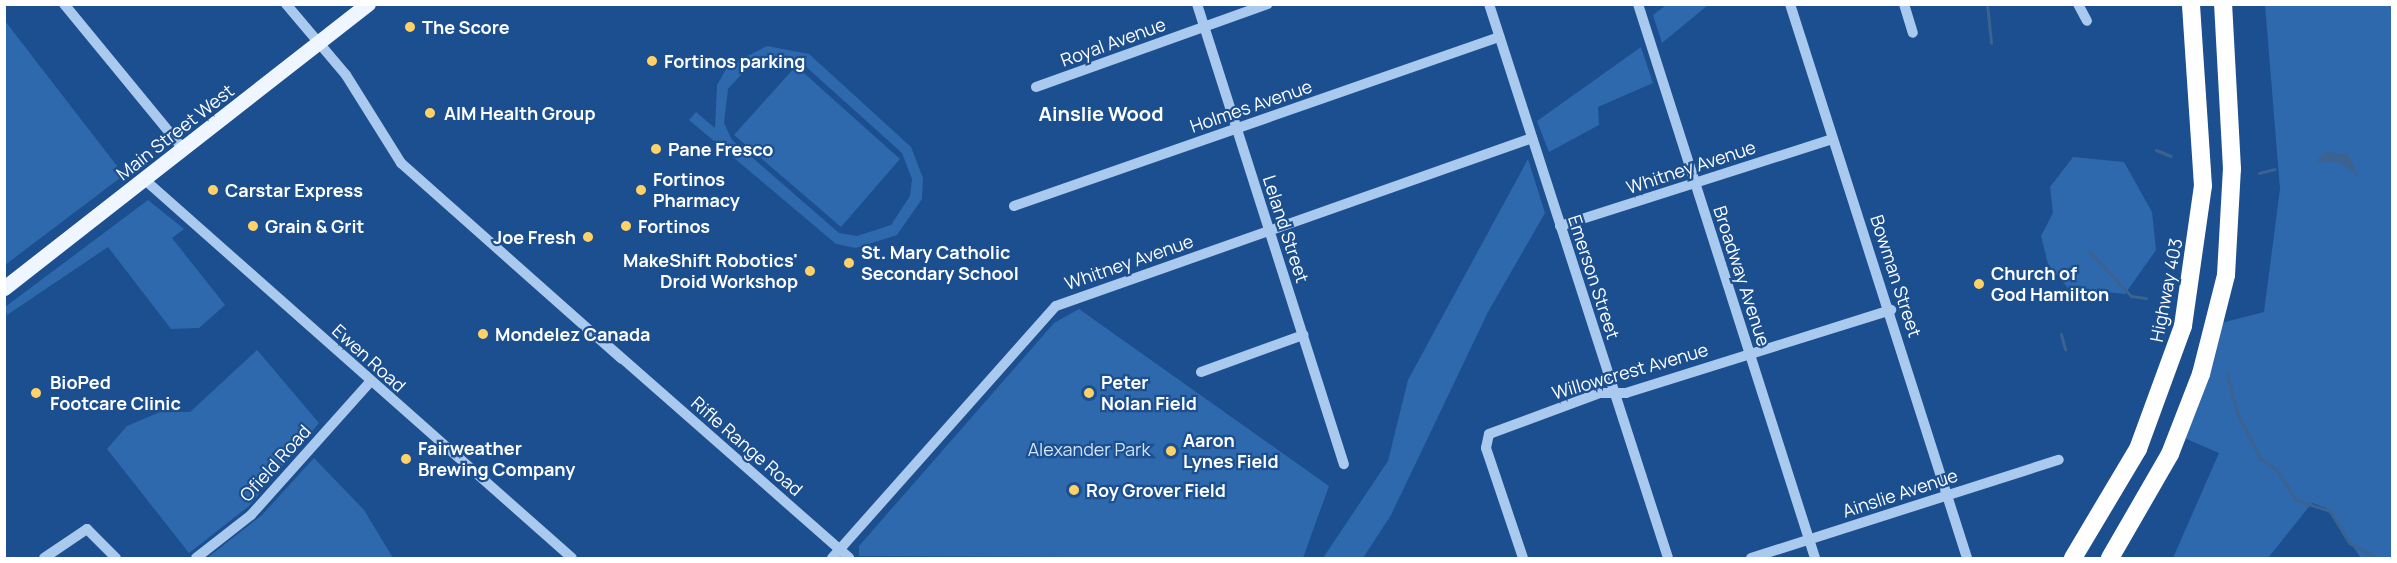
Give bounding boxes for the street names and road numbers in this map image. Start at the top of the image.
street label: Royal Avenue [1058,13,1168,71]
street label: Holmes Avenue [1187,75,1315,137]
street label: Main Street West [112,79,238,185]
street label: Whitney Avenue [1624,136,1758,198]
street label: Leland Street [1258,173,1314,285]
street label: Broadway Avenue [1709,203,1775,349]
street label: Emerson Street [1564,212,1624,342]
street label: Bowman Street [1866,212,1926,340]
street label: Whitney Avenue [1062,230,1196,294]
street label: Highway 403 [2145,236,2187,344]
street label: Ewen Road [328,320,410,396]
street label: Willowcrest Avenue [1549,338,1711,404]
street label: Rifle Range Road [687,392,807,500]
street label: Ofield Road [235,420,315,506]
street label: Ainslie Avenue [1840,464,1960,522]

